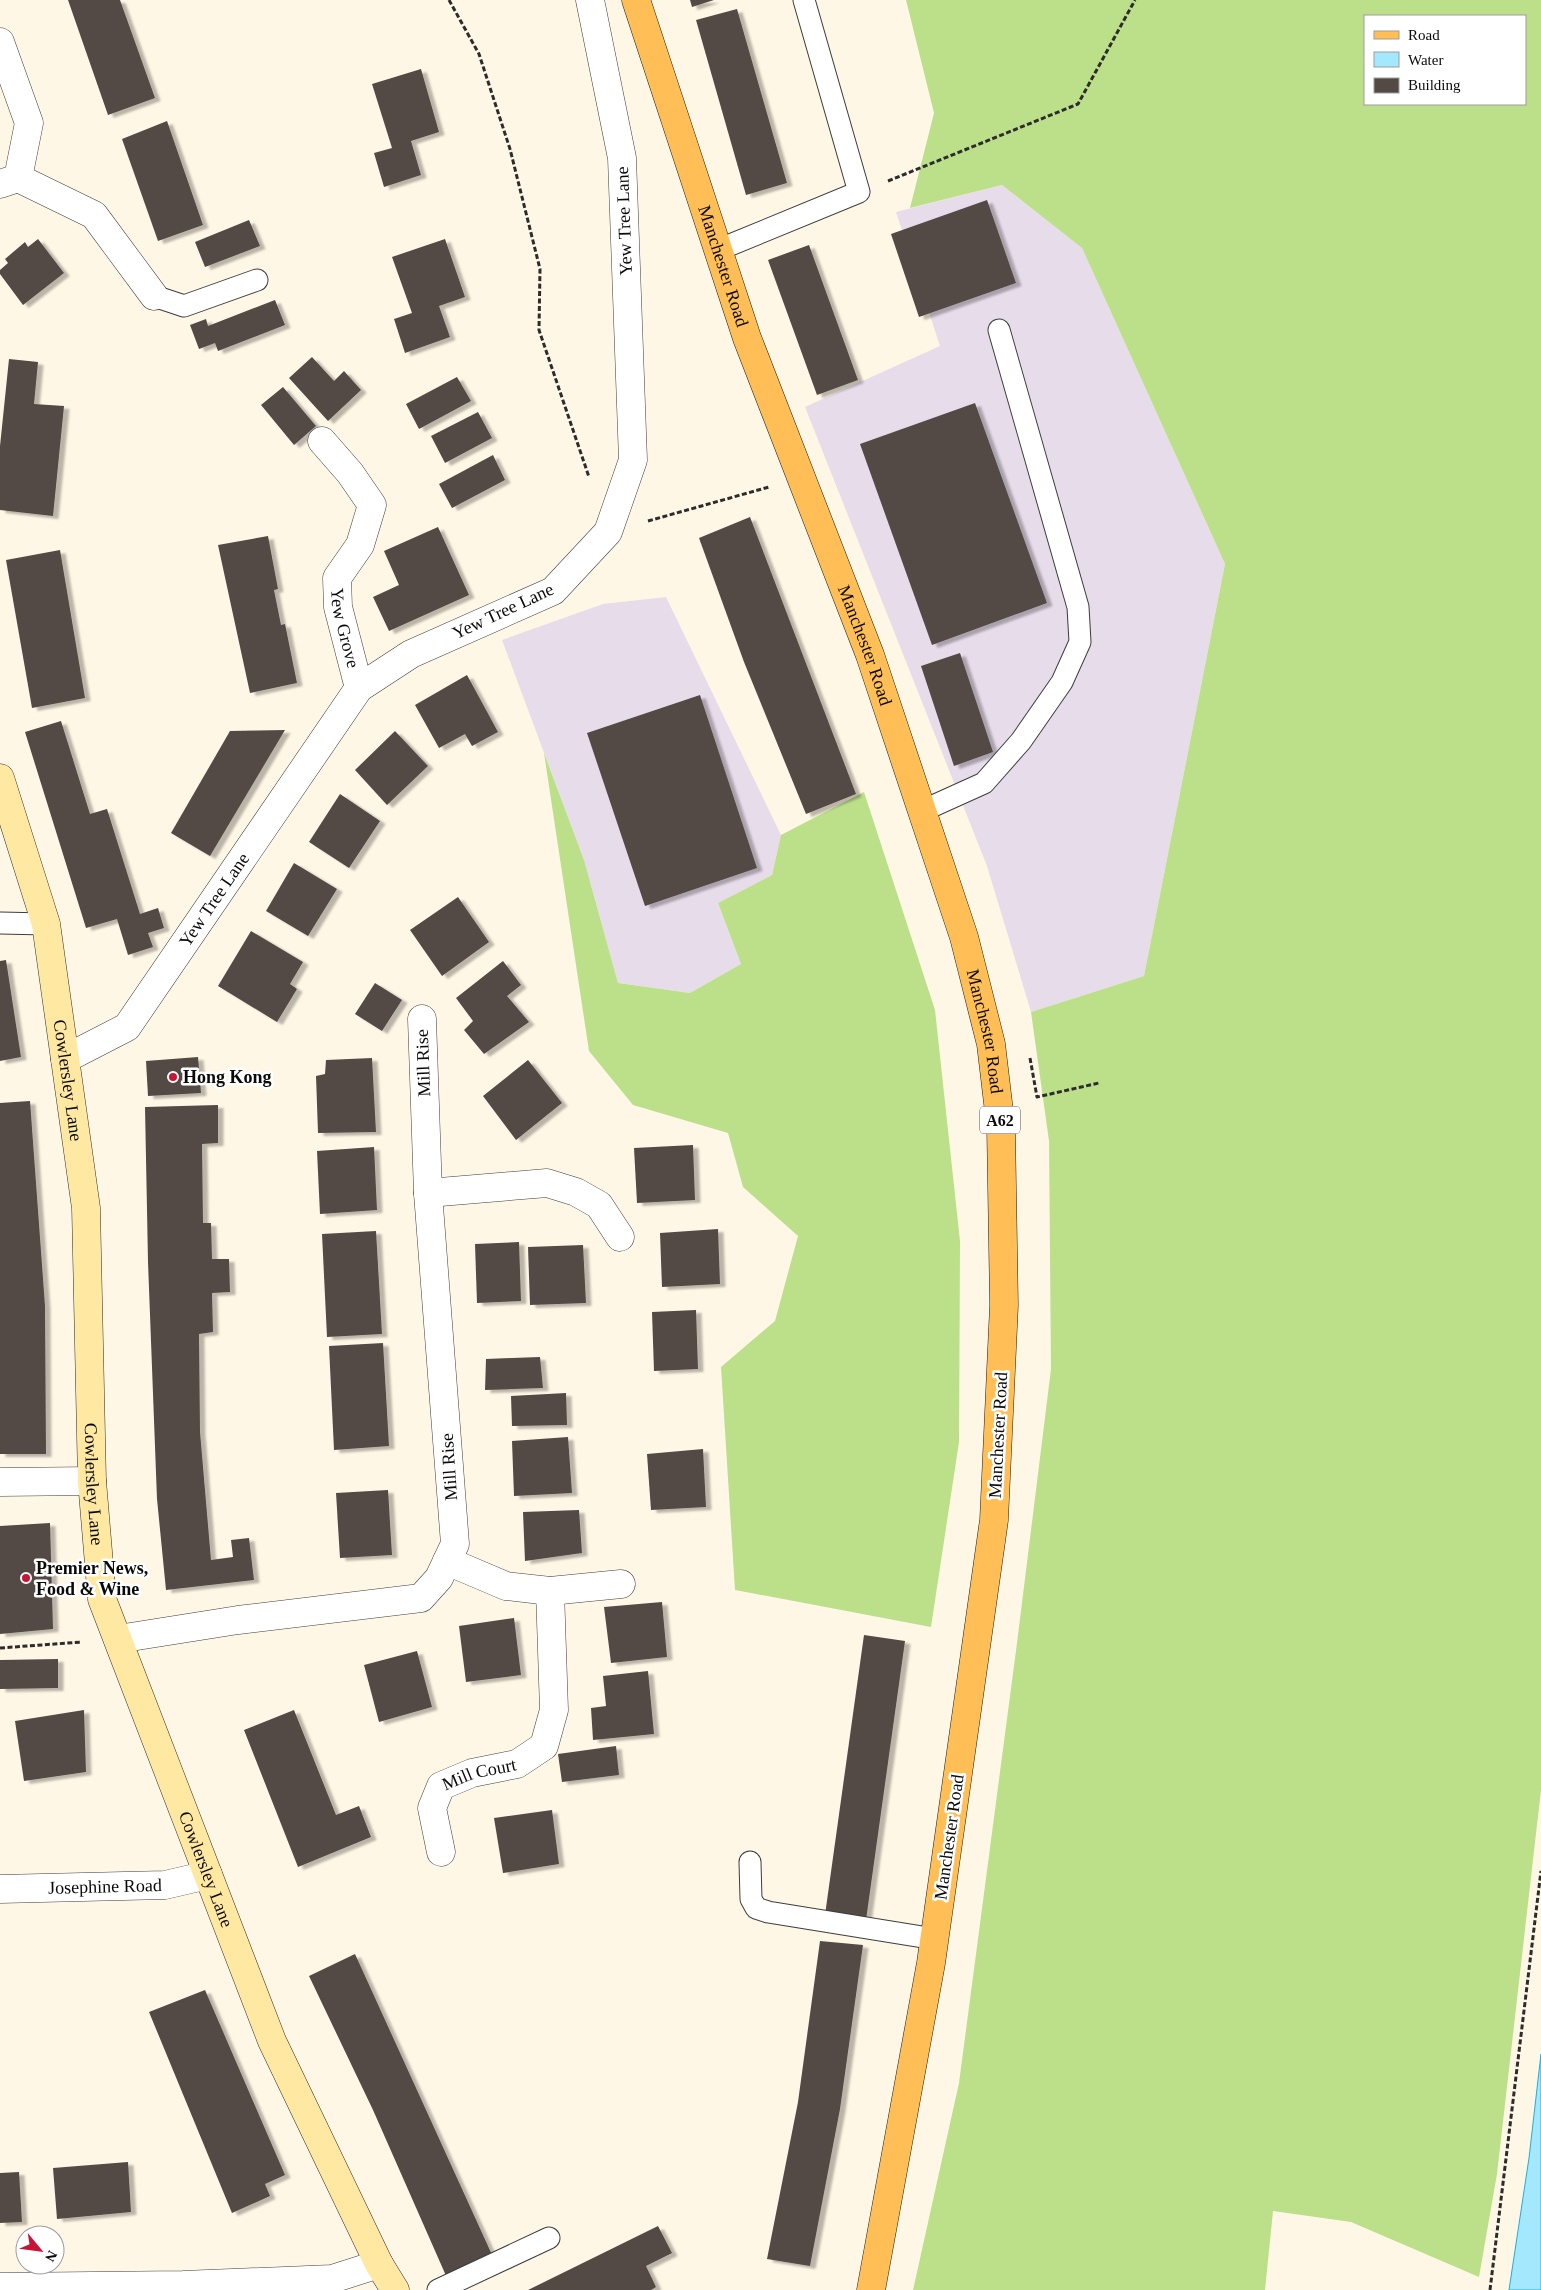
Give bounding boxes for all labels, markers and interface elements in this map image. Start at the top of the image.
legend [1364,15,1526,105]
text: Road [1408,27,1440,43]
text: Water [1408,52,1443,68]
text: Building [1408,77,1461,93]
street label: Yew Tree Lane [612,166,636,276]
street label: Manchester Road [694,203,753,329]
street label: Yew Tree Lane [449,579,557,643]
street label: Manchester Road [834,582,896,708]
street label: Yew Grove [327,587,363,670]
street label: Yew Tree Lane [175,849,253,950]
street label: Manchester Road [963,967,1007,1095]
street label: Cowlersley Lane [50,1018,86,1142]
street label: Mill Rise [412,1029,434,1097]
place label: Hong Kong [183,1067,272,1087]
marker: Hong Kong [167,1071,179,1083]
road number: A62 [980,1106,1020,1134]
street label: Manchester Road [985,1371,1011,1499]
street label: Cowlersley Lane [81,1423,107,1546]
street label: Mill Rise [437,1433,461,1501]
place label: Premier News, Food & Wine [36,1558,148,1599]
marker: Premier News, Food & Wine [20,1572,32,1584]
street label: Mill Court [439,1754,518,1794]
street label: Manchester Road [930,1773,968,1901]
street label: Cowlersley Lane [175,1809,237,1930]
street label: Josephine Road [48,1875,162,1898]
north arrow [15,2225,65,2275]
text: N [42,2248,60,2264]

